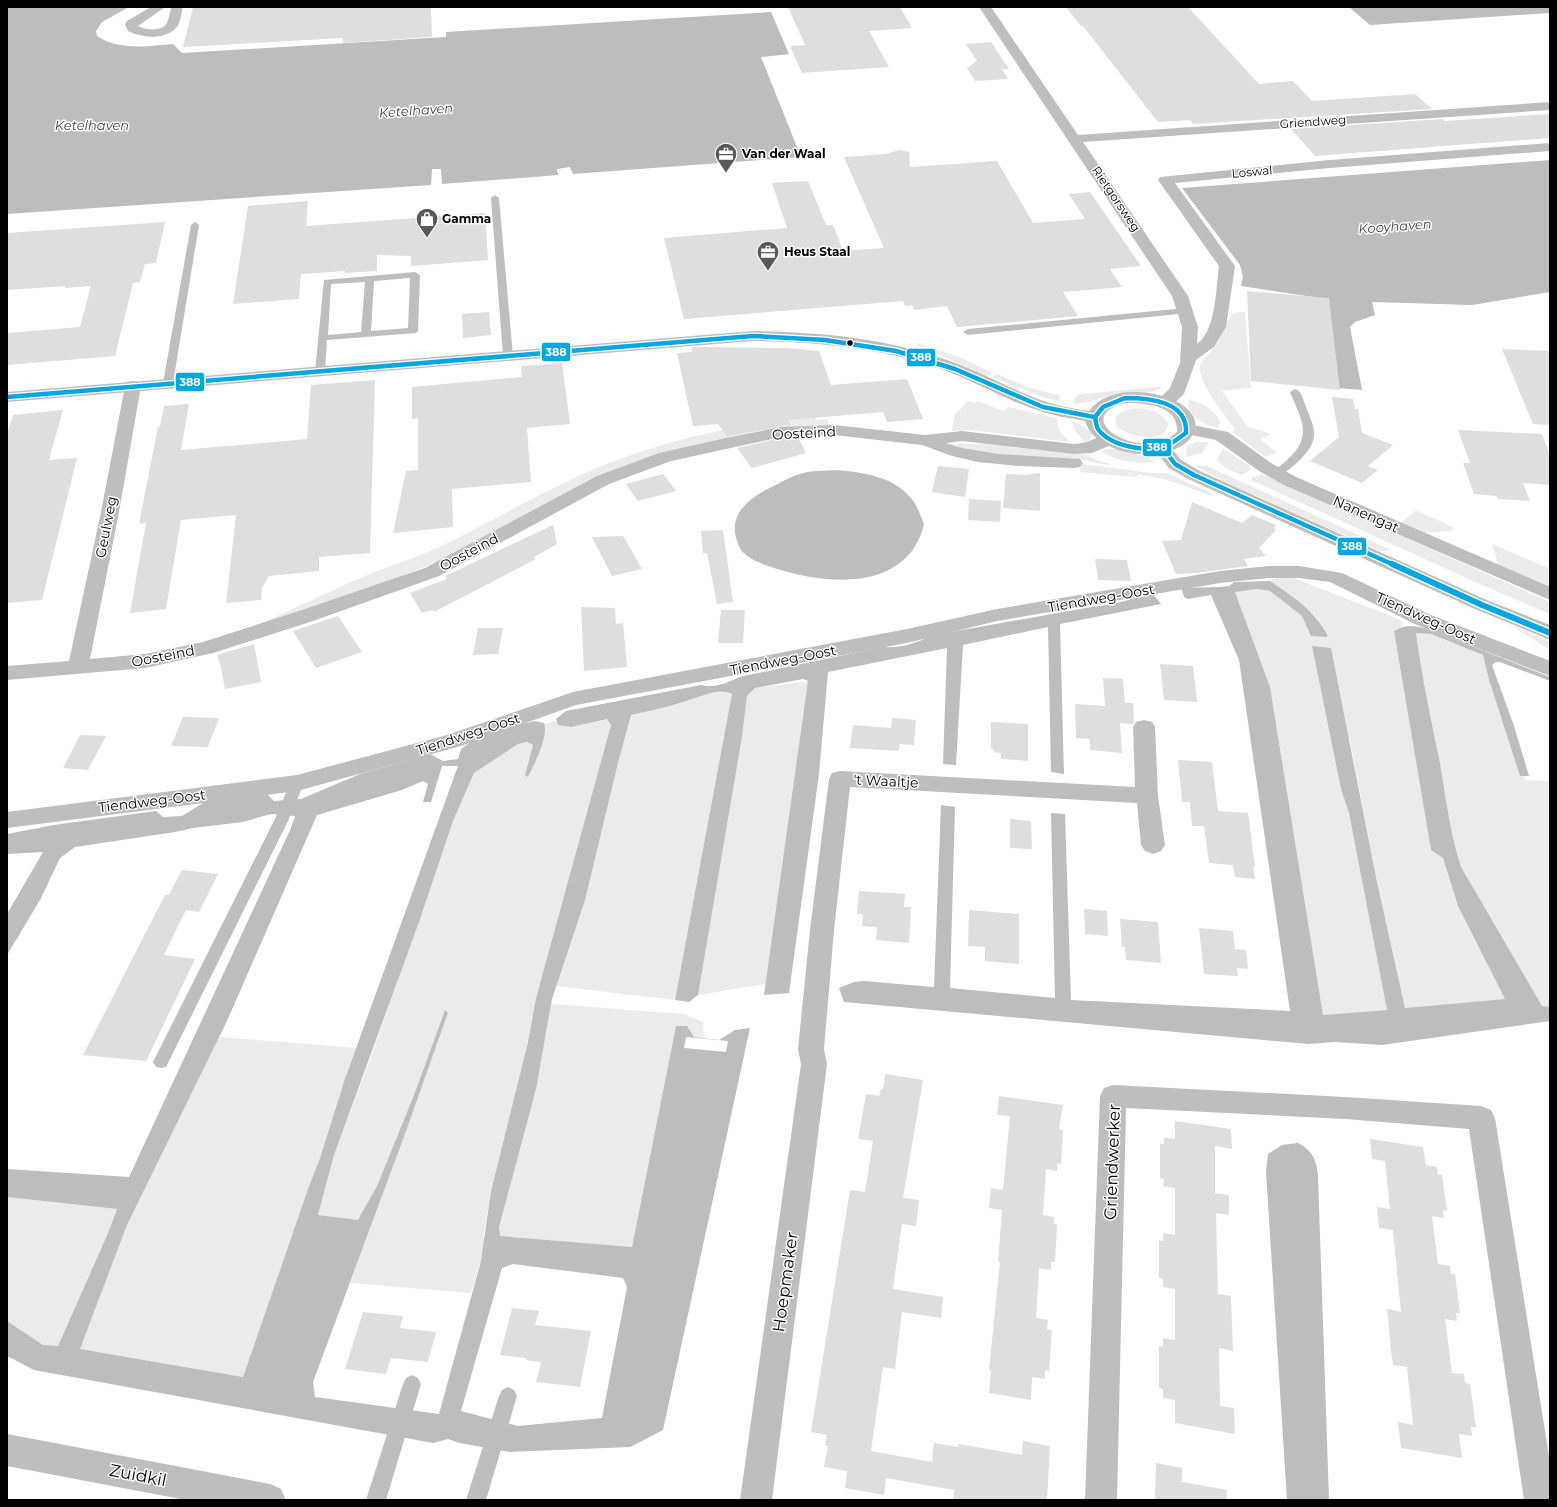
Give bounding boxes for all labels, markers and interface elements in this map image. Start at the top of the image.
water label: Ketelhaven [378,99,454,121]
street label: Griendweg [1279,112,1347,131]
water label: Ketelhaven [55,117,129,133]
office icon: Van der Waal [713,141,739,174]
place label: Van der Waal [741,146,826,161]
street label: Loswal [1231,162,1273,181]
street label: Rietgorsweg [1089,163,1144,234]
shop icon: Gamma [414,206,440,239]
place label: Gamma [442,211,491,226]
water label: Kooyhaven [1358,215,1432,237]
office icon: Heus Staal [755,239,781,272]
place label: Heus Staal [784,244,850,259]
unlabelled marker [845,338,855,348]
line badge: 388 [541,342,571,362]
text: 388 [544,345,567,359]
line badge: 388 [906,348,936,367]
text: 388 [909,350,932,364]
line badge: 388 [175,372,205,392]
text: 388 [178,375,201,389]
street label: Oosteind [772,422,836,444]
line badge: 388 [1142,438,1172,457]
text: 388 [1145,440,1168,454]
street label: Nanengat [1330,491,1402,537]
street label: Geulweg [91,495,121,559]
street label: Oosteind [437,529,501,575]
line badge: 388 [1337,537,1367,556]
text: 388 [1340,539,1363,553]
street label: Tiendweg-Oost [1046,580,1156,616]
street label: Tiendweg-Oost [1373,588,1479,648]
street label: Oosteind [130,641,196,671]
street label: Tiendweg-Oost [728,641,838,679]
street label: Tiendweg-Oost [414,709,522,759]
street label: 't Waaltje [853,770,919,792]
street label: Tiendweg-Oost [97,785,207,817]
street label: Griendwerker [1100,1103,1124,1220]
street label: Hoepmaker [768,1230,802,1334]
street label: Zuidkil [108,1460,168,1490]

